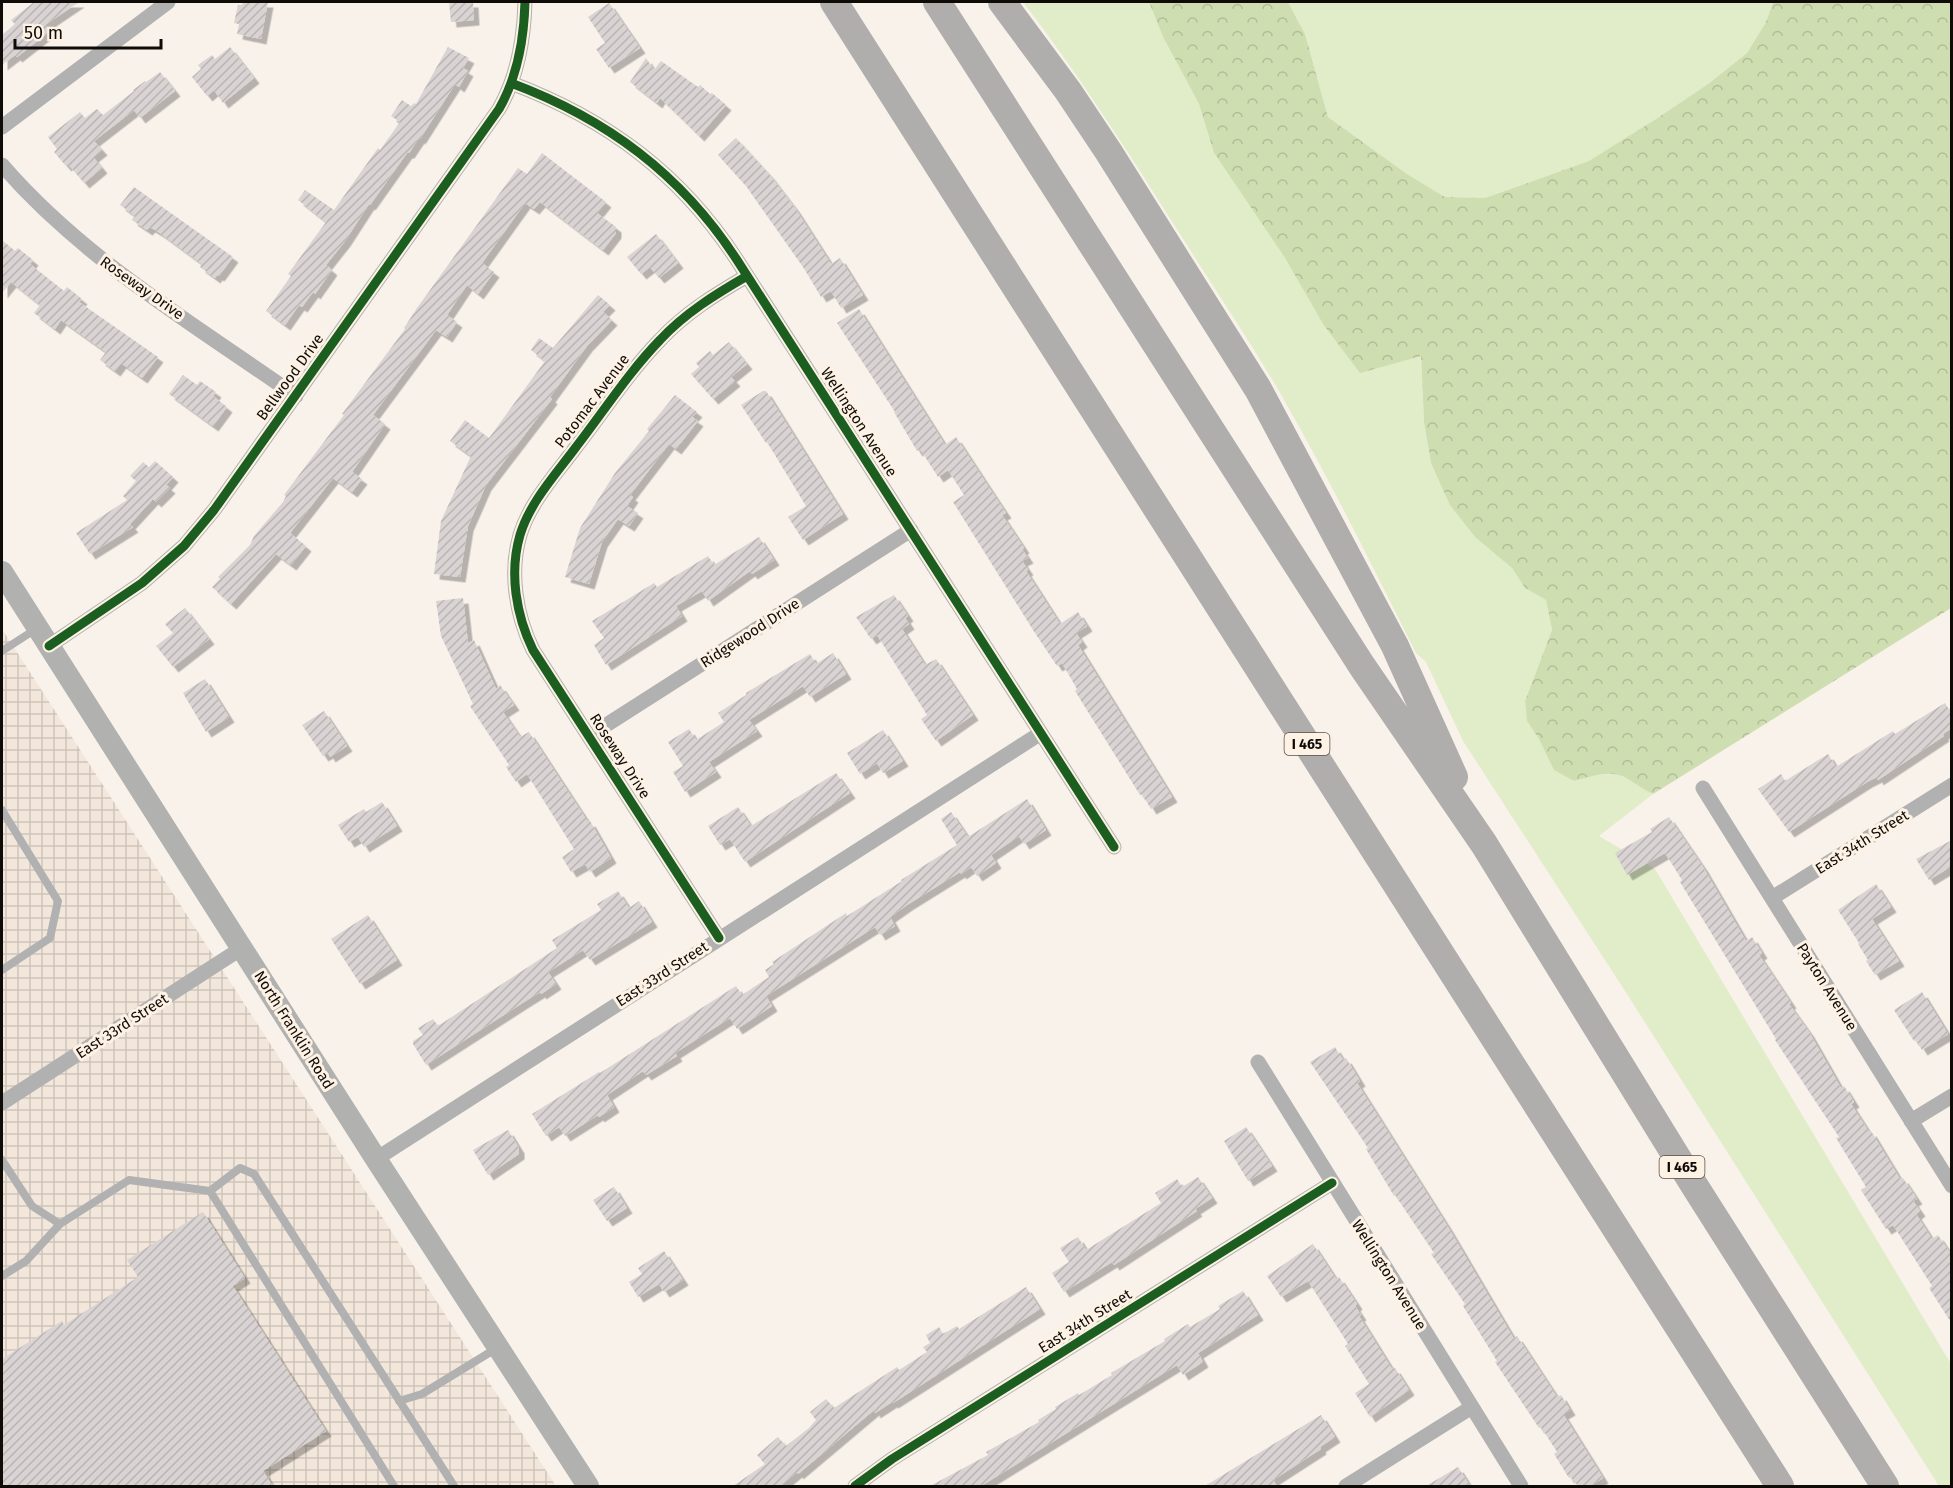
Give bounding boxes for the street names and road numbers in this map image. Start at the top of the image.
street label: Roseway Drive [97,253,187,323]
street label: Bellwood Drive [253,330,327,424]
street label: Potomac Avenue [551,350,633,452]
street label: Wellington Avenue [817,364,901,480]
street label: Ridgewood Drive [697,594,803,672]
street label: Roseway Drive [586,710,654,802]
road number: I 465 [1284,733,1330,755]
street label: East 34th Street [1812,806,1912,878]
street label: East 33rd Street [613,937,712,1010]
street label: Payton Avenue [1793,940,1861,1034]
street label: North Franklin Road [250,968,338,1092]
street label: East 33rd Street [73,989,172,1062]
road number: I 465 [1660,1156,1704,1178]
street label: Wellington Avenue [1348,1217,1430,1333]
street label: East 34th Street [1035,1285,1135,1357]

